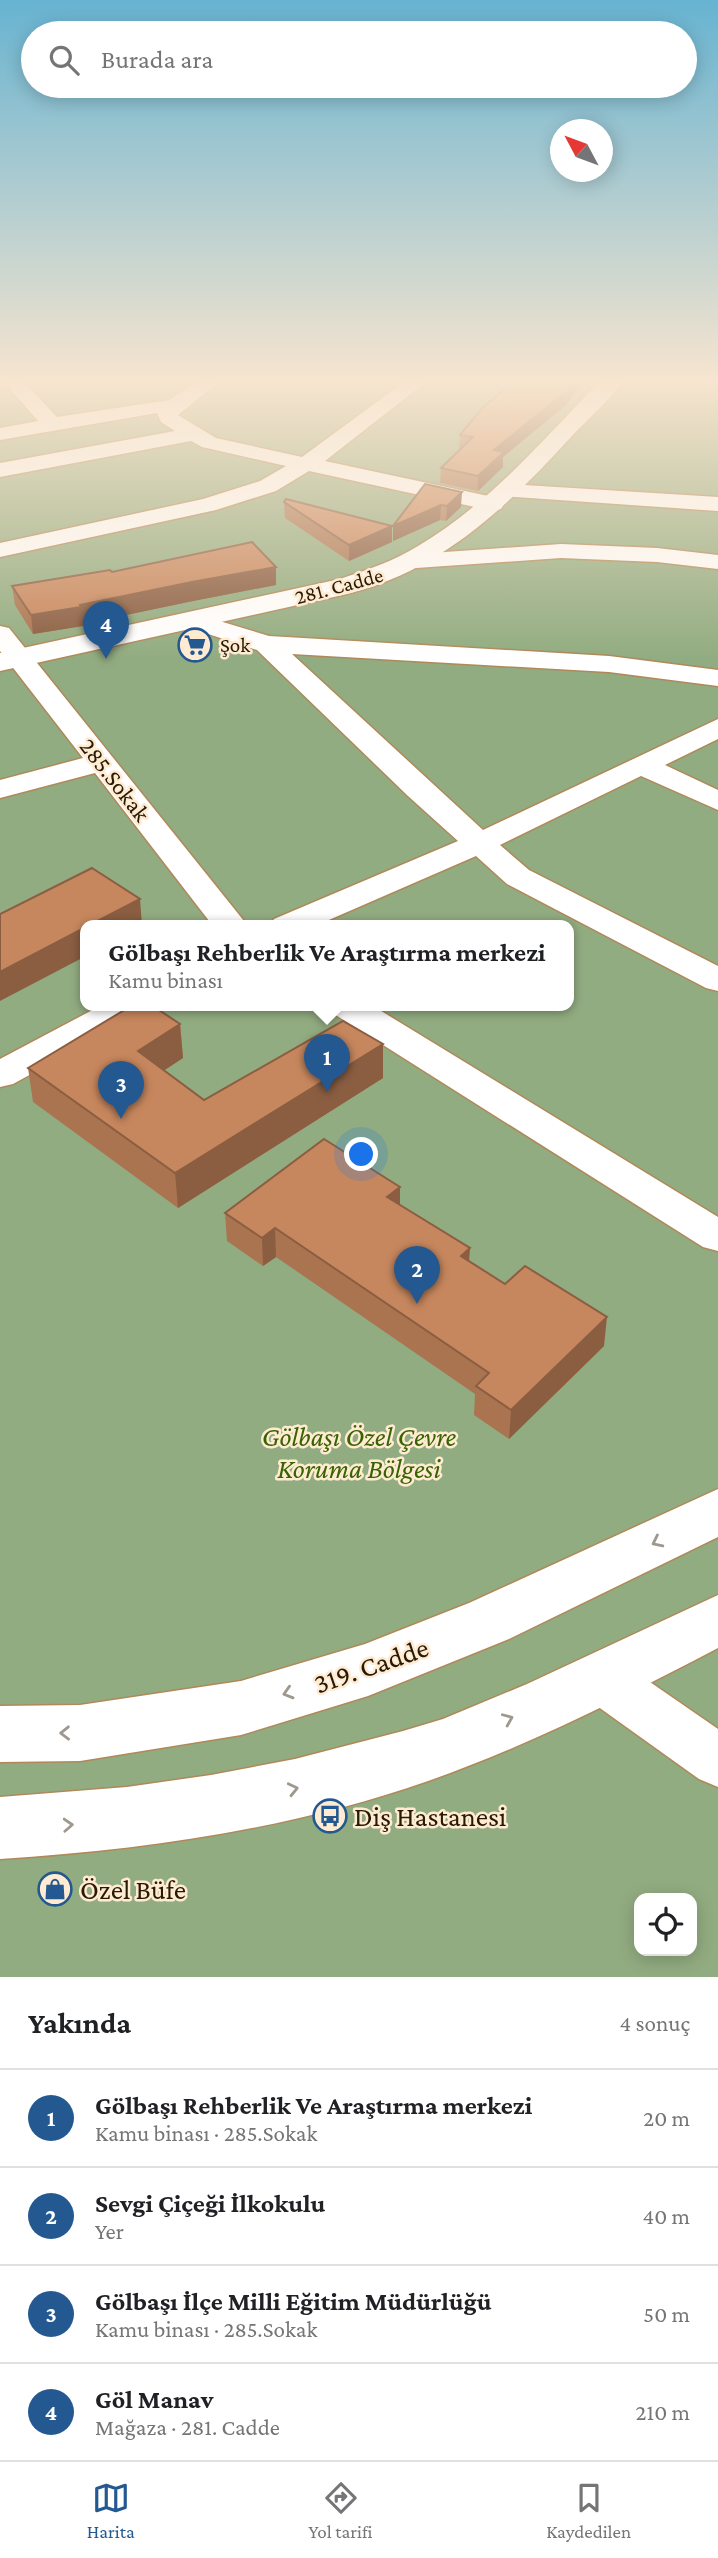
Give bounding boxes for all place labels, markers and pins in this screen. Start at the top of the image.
pin: 4 [83,601,129,659]
supermarket icon: Şok [176,626,214,664]
place label: Şok [220,633,250,657]
pin: 1 [304,1034,350,1092]
pin: 3 [98,1061,144,1119]
pin: 2 [394,1246,440,1304]
bus stop icon: Diş Hastanesi [311,1797,349,1835]
place label: Diş Hastanesi [354,1801,506,1832]
shop icon: Özel Büfe [36,1870,74,1908]
place label: Özel Büfe [80,1874,186,1905]

